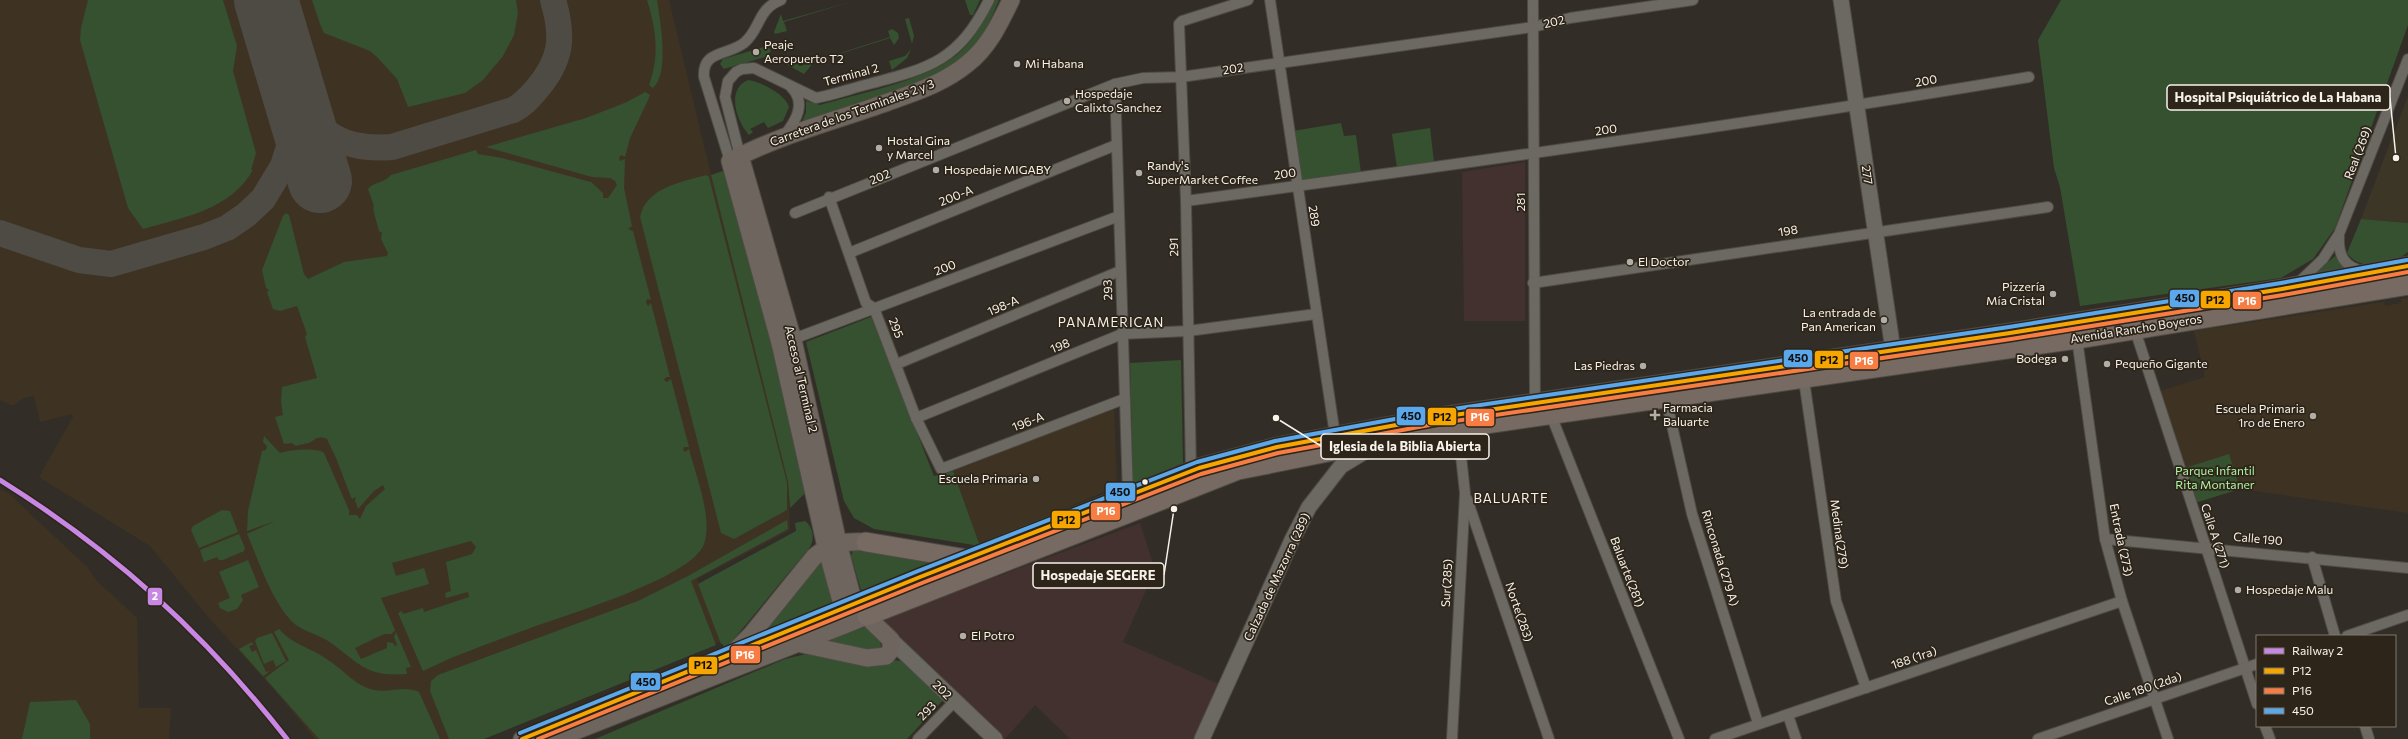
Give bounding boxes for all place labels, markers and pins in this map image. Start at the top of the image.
place label: Peaje Aeropuerto T2 [764,37,844,65]
marker: Peaje Aeropuerto T2 [751,47,761,57]
place label: Mi Habana [1025,56,1084,70]
marker: Mi Habana [1012,59,1022,69]
callout: Hospital Psiquiátrico de La Habana [2167,85,2390,110]
place label: Hospedaje Calixto Sanchez [1075,86,1162,114]
marker: Hospedaje Calixto Sanchez [1062,96,1072,106]
place label: Hostal Gina y Marcel [887,133,950,161]
marker: Hostal Gina y Marcel [874,143,884,153]
place label: Randy's SuperMarket Coffee [1147,158,1258,186]
place label: Hospedaje MIGABY [944,162,1051,176]
marker: Hospedaje MIGABY [931,165,941,175]
marker: Randy's SuperMarket Coffee [1134,168,1144,178]
place label: El Doctor [1638,254,1689,268]
marker: El Doctor [1625,257,1635,267]
place label: Pizzería Mía Cristal [1986,279,2045,307]
marker: Pizzería Mía Cristal [2048,289,2058,299]
place label: La entrada de Pan American [1801,305,1876,333]
marker: La entrada de Pan American [1879,315,1889,325]
place label: Bodega [2016,351,2057,365]
marker: Bodega [2060,354,2070,364]
place label: Pequeño Gigante [2115,356,2208,370]
place label: Las Piedras [1574,358,1635,372]
marker: Pequeño Gigante [2102,359,2112,369]
marker: Las Piedras [1638,361,1648,371]
place label: Farmacia Baluarte [1663,400,1713,428]
place label: Escuela Primaria 1ro de Enero [2216,401,2305,429]
marker: Farmacia Baluarte [1650,410,1660,420]
marker: Escuela Primaria 1ro de Enero [2308,411,2318,421]
callout: Iglesia de la Biblia Abierta [1321,434,1489,459]
place label: Escuela Primaria [939,471,1028,485]
marker: Escuela Primaria [1031,474,1041,484]
unlabelled marker [1140,477,1150,487]
callout: Hospedaje SEGERE [1033,563,1164,588]
place label: Hospedaje Malu [2246,582,2333,596]
marker: Hospedaje Malu [2233,585,2243,595]
place label: El Potro [971,628,1015,642]
marker: El Potro [958,631,968,641]

